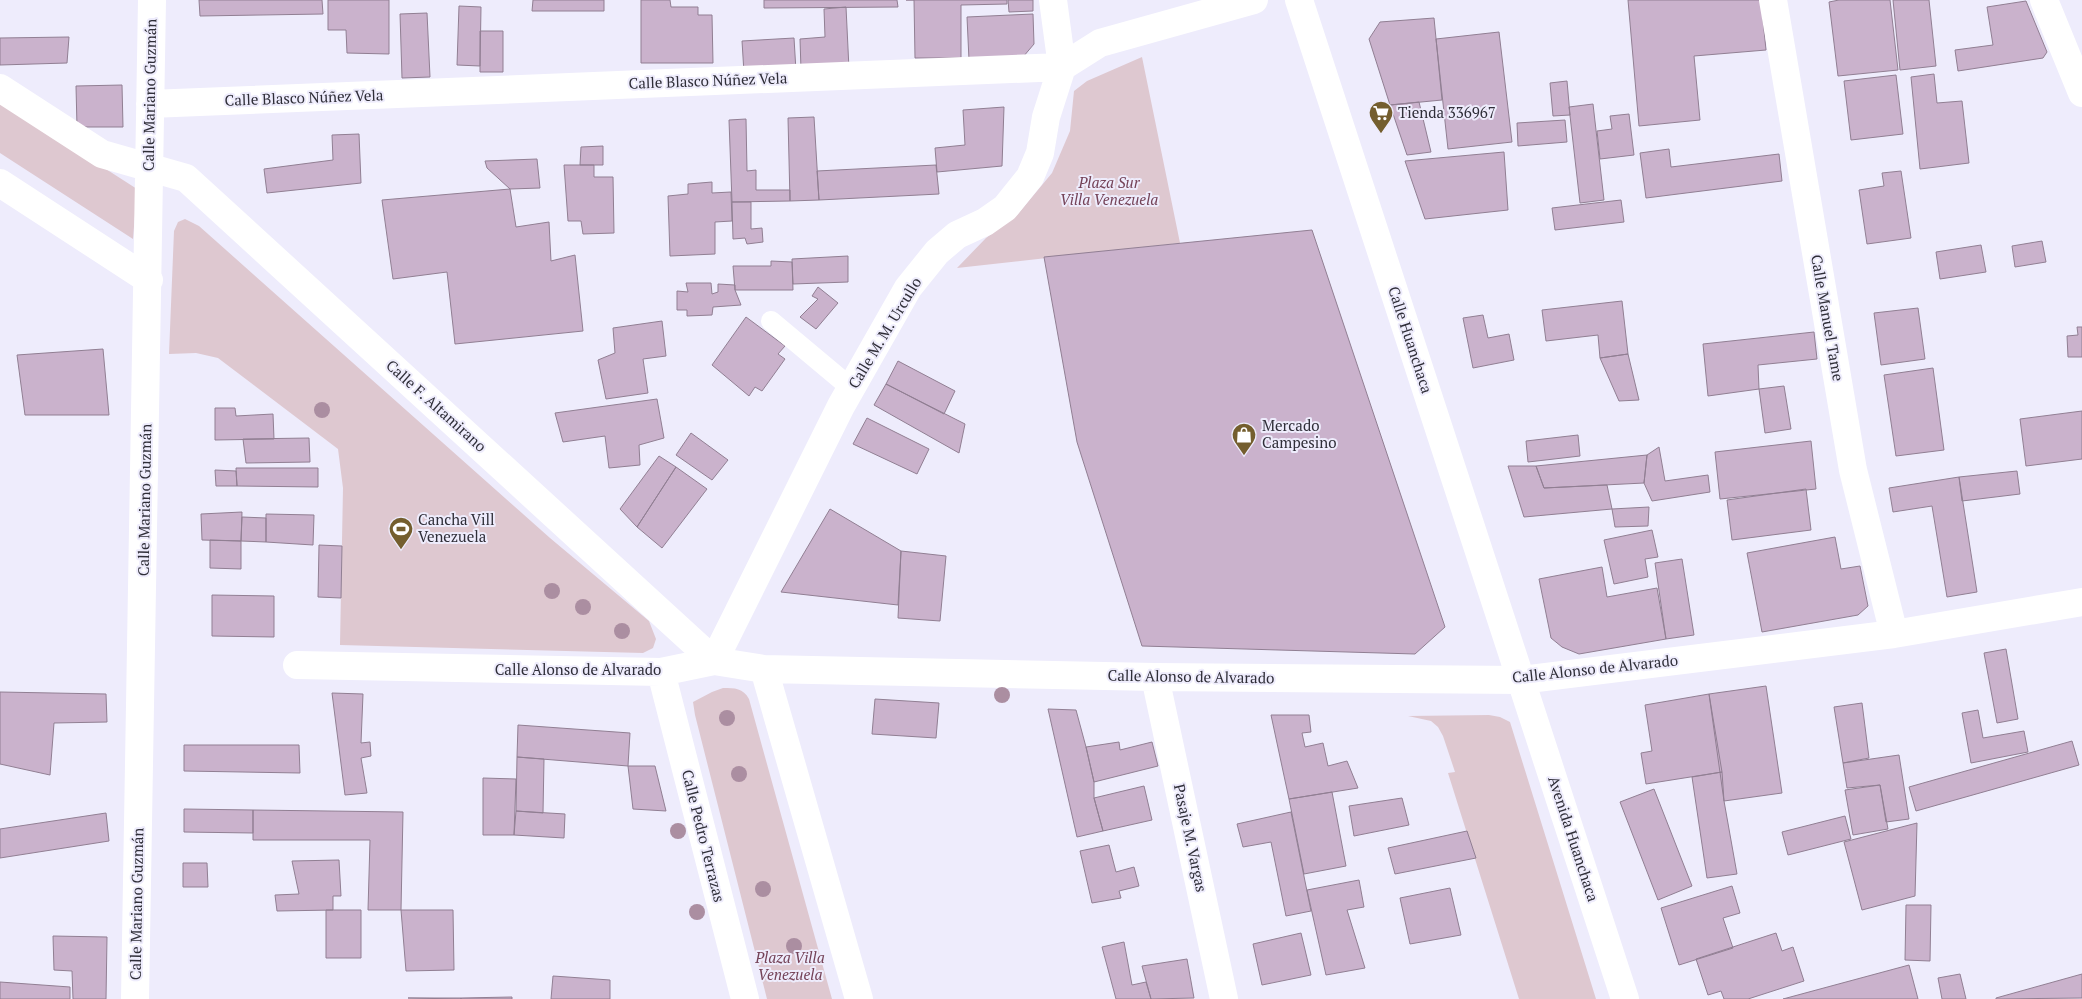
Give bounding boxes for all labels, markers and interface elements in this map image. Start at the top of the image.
street label: Calle Mariano Guzmán [138,19,160,171]
street label: Calle Blasco Núñez Vela [628,67,788,93]
street label: Calle Blasco Núñez Vela [224,84,384,110]
supermarket icon: Tienda 336967 [1368,100,1394,134]
place label: Tienda 336967 [1398,102,1496,122]
park label: Plaza Sur Villa Venezuela [1060,172,1158,209]
street label: Calle Manuel Tame [1807,253,1849,383]
street label: Calle M. M. Urcullo [843,273,925,392]
street label: Calle Huanchaca [1384,284,1438,396]
street label: Calle F. Altamirano [382,355,491,456]
place label: Mercado Campesino [1262,415,1336,452]
shop icon: Mercado Campesino [1231,422,1257,456]
street label: Calle Mariano Guzmán [133,424,155,576]
place label: Cancha Vill Venezuela [418,509,495,546]
sports icon: Cancha Vill Venezuela [388,516,414,550]
street label: Calle Alonso de Alvarado [1511,649,1679,687]
street label: Calle Alonso de Alvarado [495,659,661,679]
street label: Calle Alonso de Alvarado [1108,665,1275,687]
street label: Calle Pedro Terrazas [678,767,730,904]
street label: Avenida Huanchaca [1544,773,1604,904]
street label: Pasaje M. Vargas [1170,782,1212,894]
street label: Calle Mariano Guzmán [125,828,147,980]
park label: Plaza Villa Venezuela [754,947,825,984]

